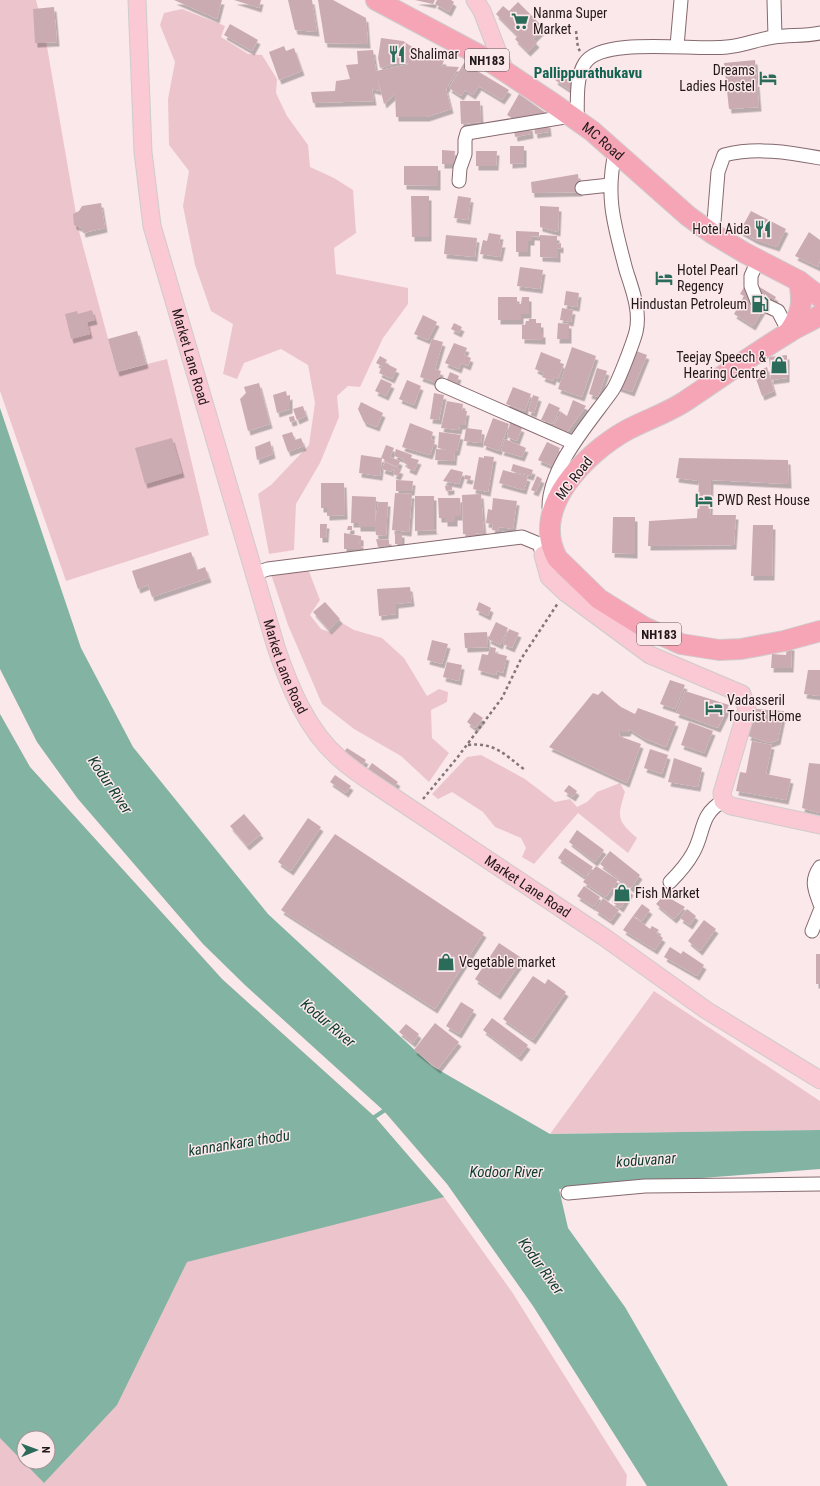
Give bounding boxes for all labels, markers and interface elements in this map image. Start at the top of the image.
place label: Nanma Super Market [533,5,607,37]
supermarket icon: Nanma Super Market [510,11,530,31]
restaurant icon: Shalimar [387,44,407,64]
place label: Shalimar [410,46,459,62]
road number: NH183 [465,49,509,71]
place label: Dreams Ladies Hostel [679,62,755,94]
district label: Pallippurathukavu [534,64,642,82]
hotel icon: Dreams Ladies Hostel [758,68,778,88]
street label: MC Road [579,119,627,163]
restaurant icon: Hotel Aida [753,219,773,239]
place label: Hotel Aida [692,221,750,237]
place label: Hotel Pearl Regency [677,262,738,294]
hotel icon: Hotel Pearl Regency [654,268,674,288]
fuel station icon: Hindustan Petroleum [750,294,770,314]
place label: Hindustan Petroleum [631,296,747,312]
street label: Market Lane Road [169,307,212,407]
place label: Teejay Speech & Hearing Centre [676,349,766,381]
shop icon: Teejay Speech & Hearing Centre [769,355,789,375]
street label: MC Road [552,453,596,503]
hotel icon: PWD Rest House [694,490,714,510]
place label: PWD Rest House [717,492,810,508]
street label: Market Lane Road [260,617,311,716]
road number: NH183 [637,623,681,645]
place label: Vadasseril Tourist Home [727,692,802,724]
hotel icon: Vadasseril Tourist Home [704,698,724,718]
water label: Kodur River [84,753,136,818]
street label: Market Lane Road [482,852,574,921]
shop icon: Fish Market [612,883,632,903]
place label: Fish Market [635,885,700,901]
shop icon: Vegetable market [436,952,456,972]
place label: Vegetable market [459,954,556,970]
water label: Kodur River [297,995,359,1051]
water label: kannankara thodu [187,1126,291,1160]
water label: koduvanar [616,1149,677,1171]
water label: Kodoor River [469,1163,543,1181]
water label: Kodur River [514,1234,568,1298]
north arrow [16,1430,56,1470]
text: N [39,1446,52,1454]

